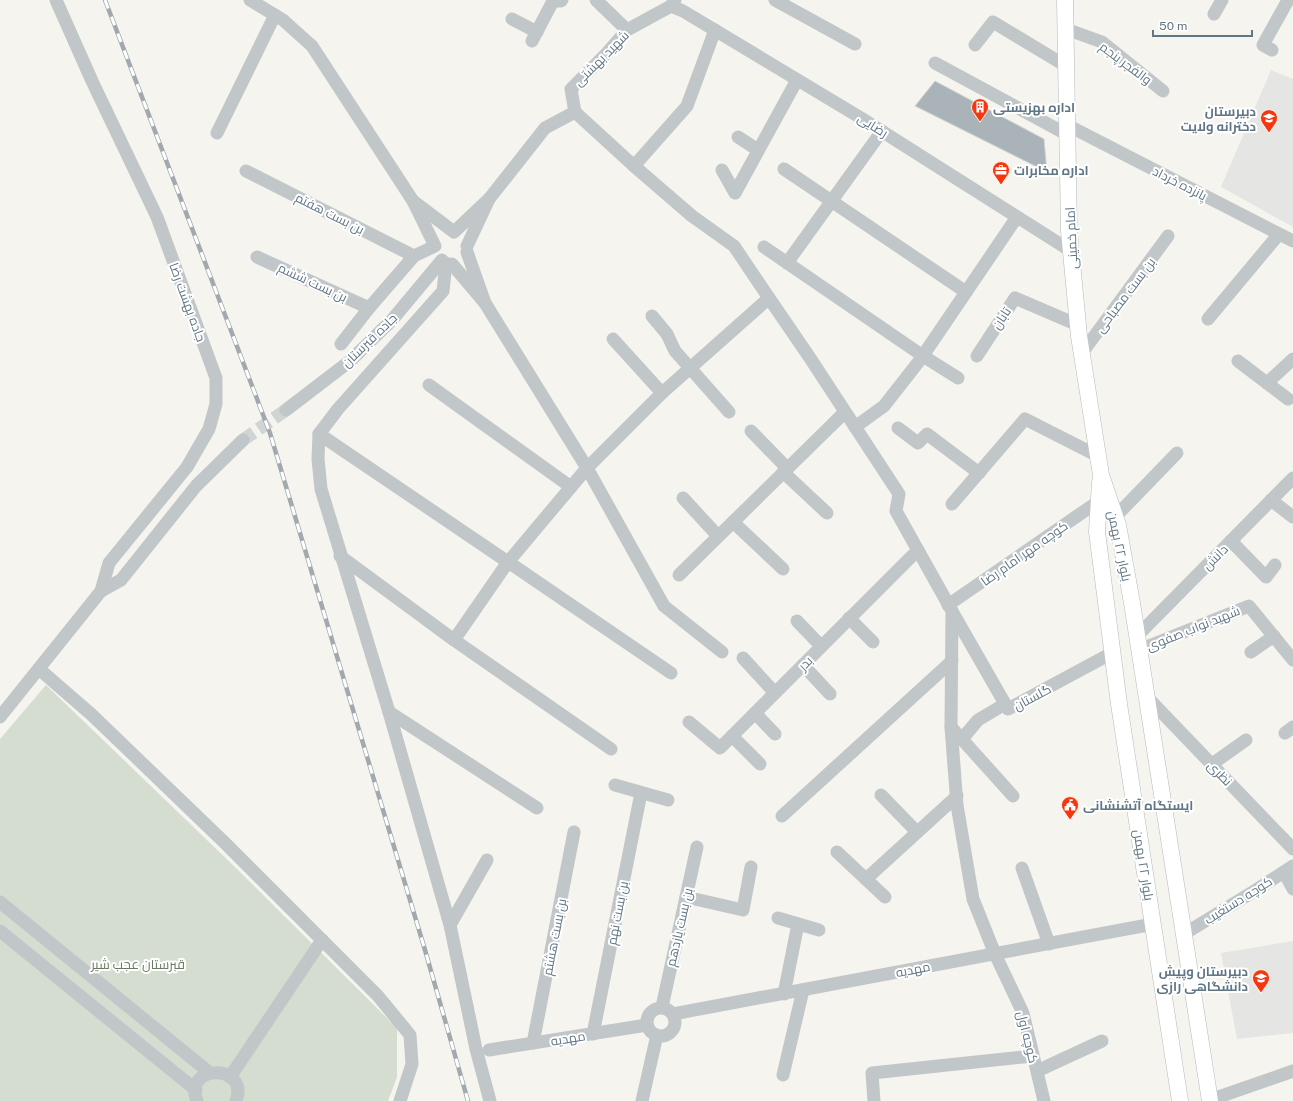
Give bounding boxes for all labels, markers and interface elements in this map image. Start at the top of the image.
scale bar [1153,12,1252,38]
text: 50 m [1159,19,1187,33]
street label: شهید بهشتی [571,28,632,89]
street label: والفجر پنجم [1096,39,1155,89]
building icon: اداره بهزیستی [970,97,990,122]
place label: اداره بهزیستی [993,100,1075,116]
place label: دبیرستان دخترانه ولایت [1181,104,1256,135]
school or university icon: دبیرستان دخترانه ولایت [1259,108,1279,133]
street label: رضایی [855,110,891,140]
office icon: اداره مخابرات [991,160,1011,185]
place label: اداره مخابرات [1014,163,1089,178]
street label: پانزده خرداد [1149,163,1210,206]
street label: بن بست هفتم [292,190,367,239]
street label: امام خمینی [1062,206,1083,269]
street label: بن بست مصباحی [1092,255,1158,336]
street label: بن بست ششم [275,260,350,307]
street label: جاده بهشت رضا [166,261,209,344]
street label: تابان [989,304,1014,332]
street label: جاده قبرستان [339,310,400,370]
street label: بلوار ۲۲ بهمن [1105,509,1134,583]
street label: کوچه مهر امام رضا [978,518,1072,591]
street label: دانش [1200,542,1231,573]
street label: شهید نواب صفوی [1144,603,1242,654]
street label: بدر [794,653,816,674]
street label: گلستان [1011,681,1054,714]
street label: نظری [1204,758,1235,789]
public building icon: ایستگاه آتشنشانی [1060,795,1080,820]
place label: ایستگاه آتشنشانی [1083,798,1193,813]
street label: بلوار ۲۲ بهمن [1130,828,1157,902]
street label: کوچه دستغیب [1202,874,1276,929]
street label: بن بست نهم [604,880,633,947]
street label: بن بست یازدهم [663,886,698,968]
street label: بن بست هشتم [540,897,571,977]
park label: قبرستان عجب شیر [90,957,185,972]
street label: مهدیه [895,959,932,980]
place label: دبیرستان وپیش دانشگاهی رازی [1157,964,1248,995]
school or university icon: دبیرستان وپیش دانشگاهی رازی [1251,968,1271,993]
street label: کوچه اول [1012,1010,1041,1065]
street label: مهدیه [550,1028,586,1049]

